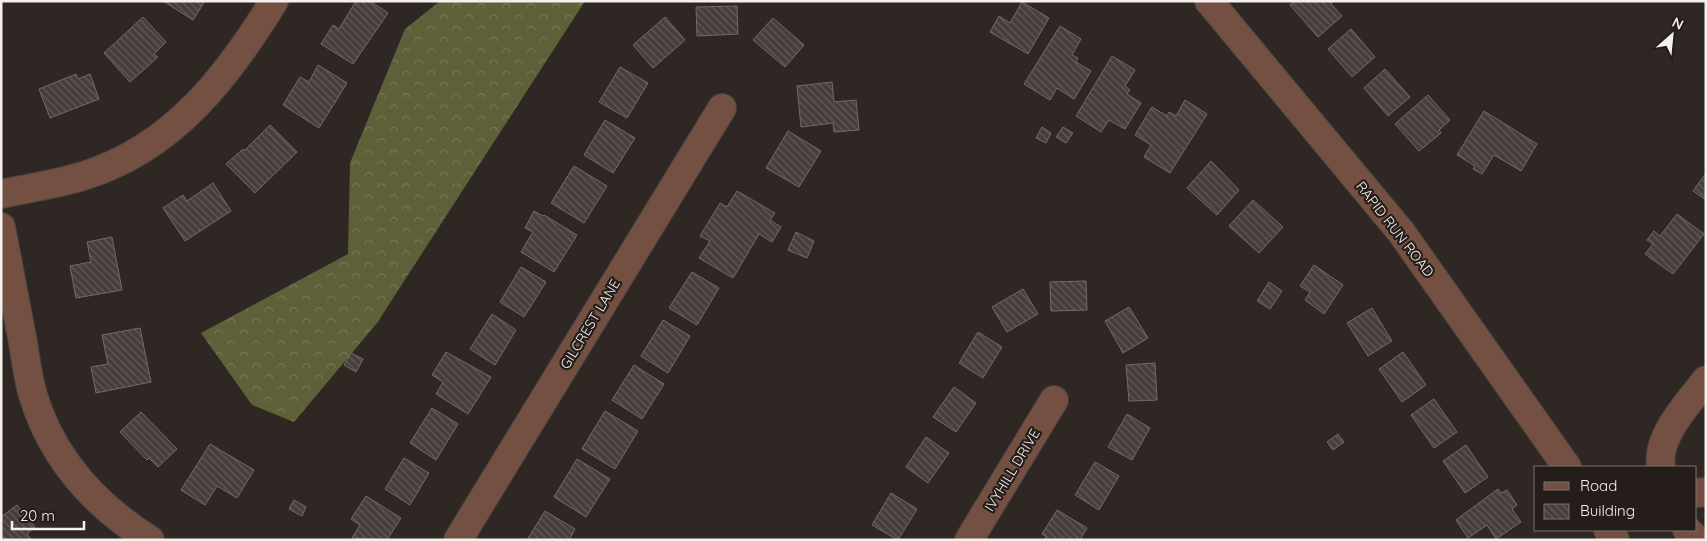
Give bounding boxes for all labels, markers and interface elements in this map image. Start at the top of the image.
north arrow [1647,10,1697,60]
text: N [1669,13,1687,34]
street label: RAPID RUN ROAD [1352,178,1438,280]
street label: GILCREST LANE [556,276,624,372]
street label: IVYHILL DRIVE [980,425,1044,515]
legend [1534,466,1697,531]
text: Road [1580,476,1617,495]
scale bar [12,498,85,530]
text: Building [1580,501,1635,520]
text: 20 m [20,506,55,525]

